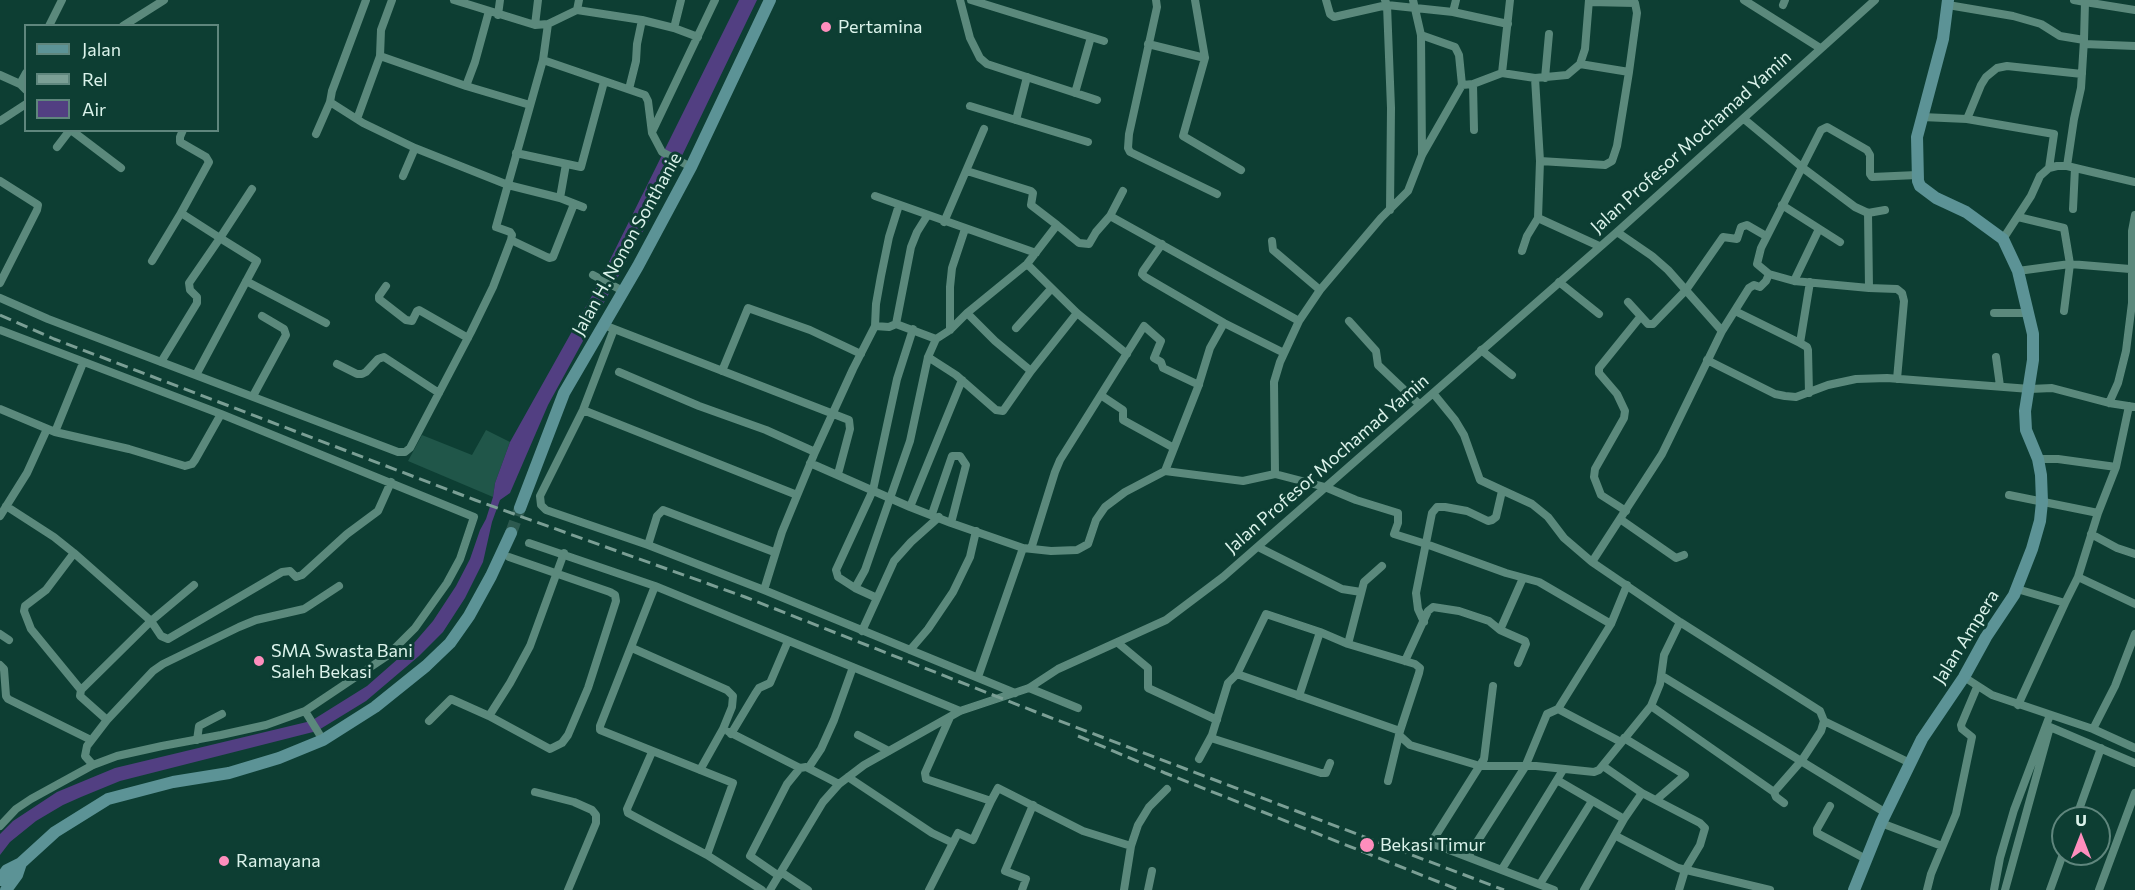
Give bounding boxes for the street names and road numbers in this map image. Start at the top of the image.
street label: Jalan Profesor Mochamad Yamin [1586,46,1796,238]
street label: Jalan H. Nonon Sonthanie [568,149,686,339]
street label: Jalan Profesor Mochamad Yamin [1221,370,1433,558]
street label: Jalan Ampera [1928,586,2004,688]

